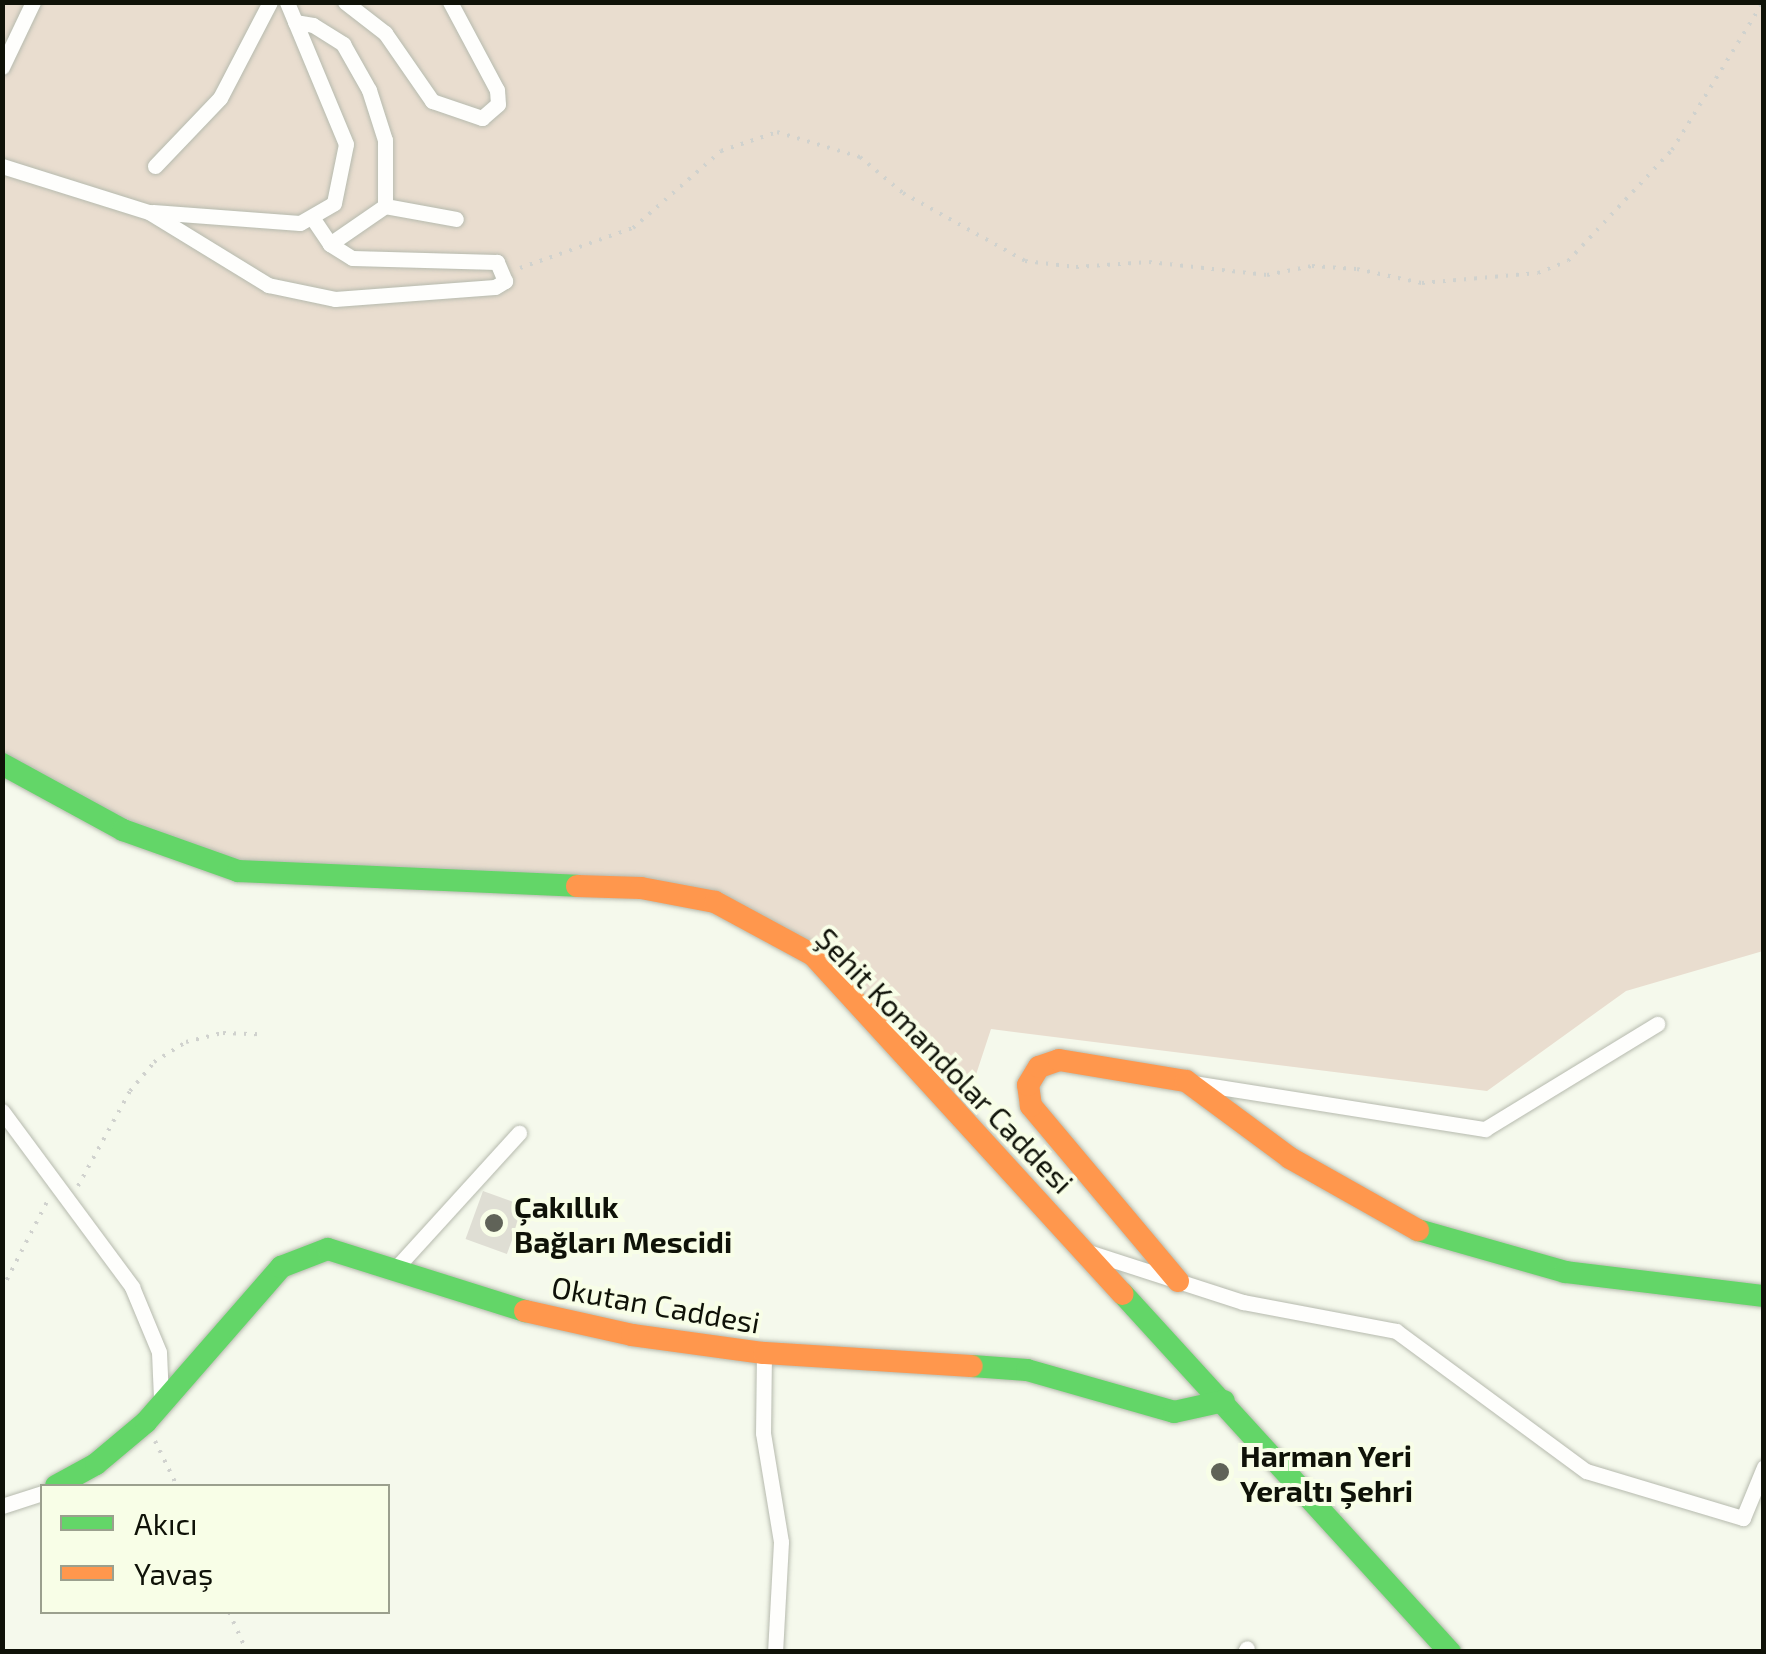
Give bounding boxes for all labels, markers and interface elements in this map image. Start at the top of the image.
street label: Şehit Komandolar Caddesi [809,920,1081,1200]
place label: Çakıllık Bağları Mescidi [514,1188,732,1258]
marker: Çakıllık Bağları Mescidi [483,1212,505,1234]
street label: Okutan Caddesi [549,1268,763,1340]
place label: Harman Yeri Yeraltı Şehri [1240,1437,1413,1508]
marker: Harman Yeri Yeraltı Şehri [1209,1461,1231,1483]
legend [40,1484,390,1614]
text: Akıcı [134,1505,198,1541]
text: Yavaş [134,1555,213,1591]

